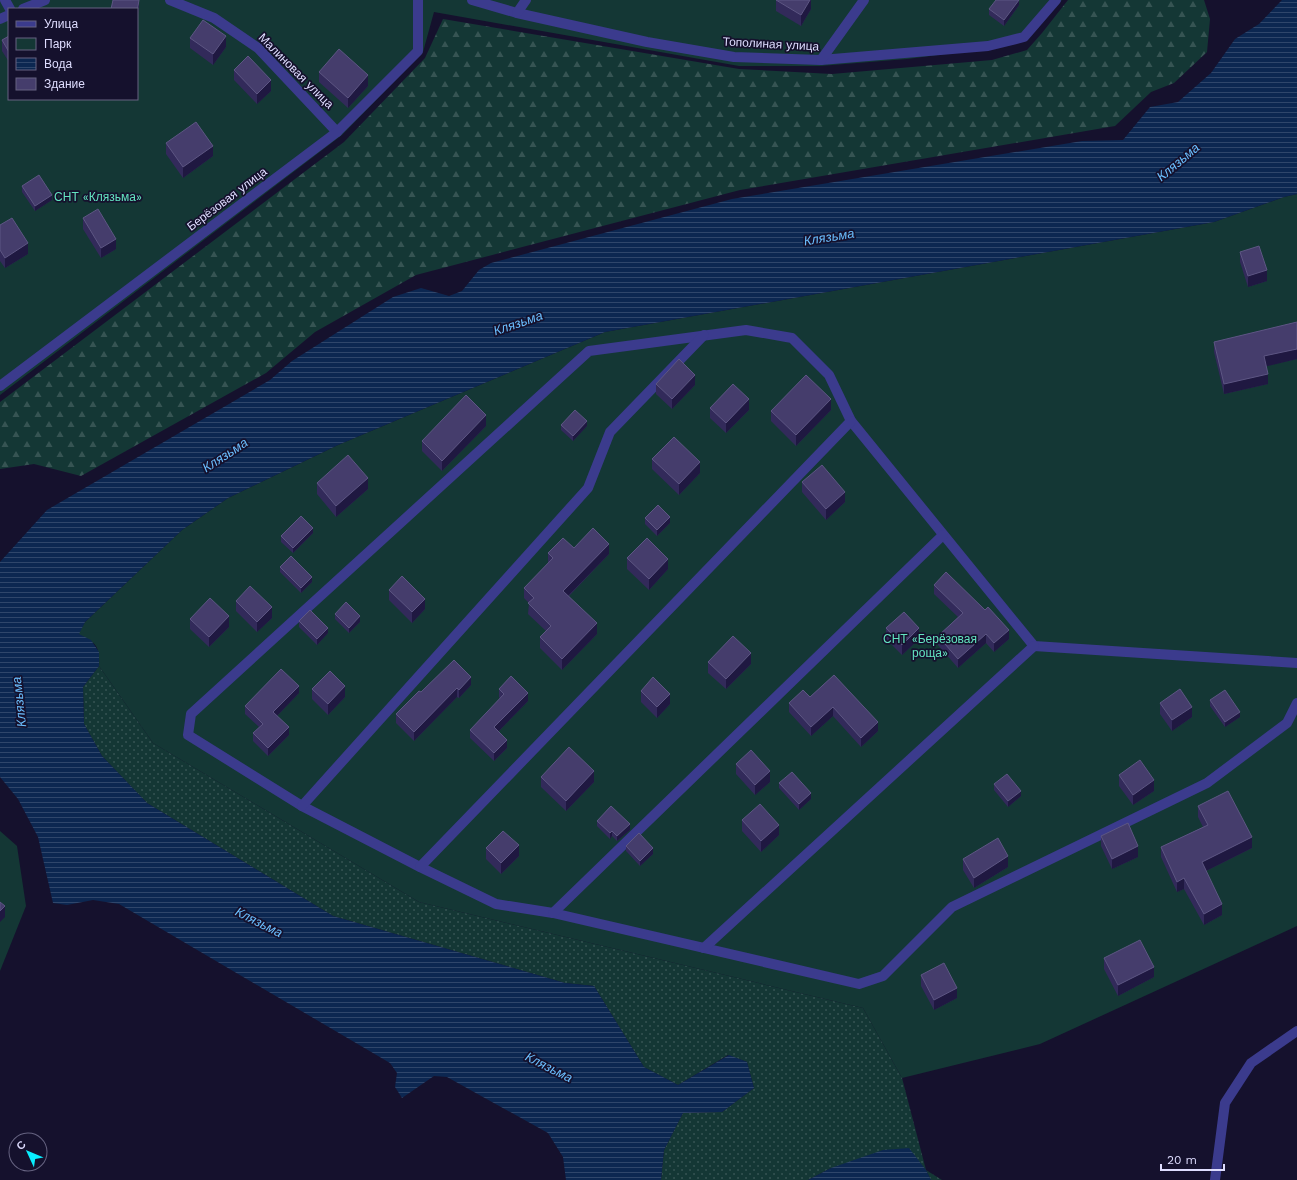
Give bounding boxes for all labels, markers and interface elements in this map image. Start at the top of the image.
legend [8,8,138,100]
text: Улица [44,17,78,31]
street label: Малиновая улица [256,31,337,112]
street label: Тополиная улица [722,34,820,54]
text: Парк [44,37,72,51]
text: Вода [44,57,72,71]
text: Здание [44,77,85,91]
water label: Клязьма [1154,140,1202,184]
street label: Берёзовая улица [184,164,270,234]
park label: СНТ «Клязьма» [54,190,142,204]
water label: Клязьма [803,226,855,248]
water label: Клязьма [491,308,545,338]
water label: Клязьма [200,435,250,475]
park label: СНТ «Берёзовая роща» [883,632,977,660]
water label: Клязьма [9,676,29,728]
water label: Клязьма [233,904,285,940]
water label: Клязьма [523,1049,575,1085]
north arrow [8,1132,48,1172]
text: С [14,1138,29,1153]
scale bar [1161,1146,1224,1172]
text: 20 m [1167,1153,1197,1167]

